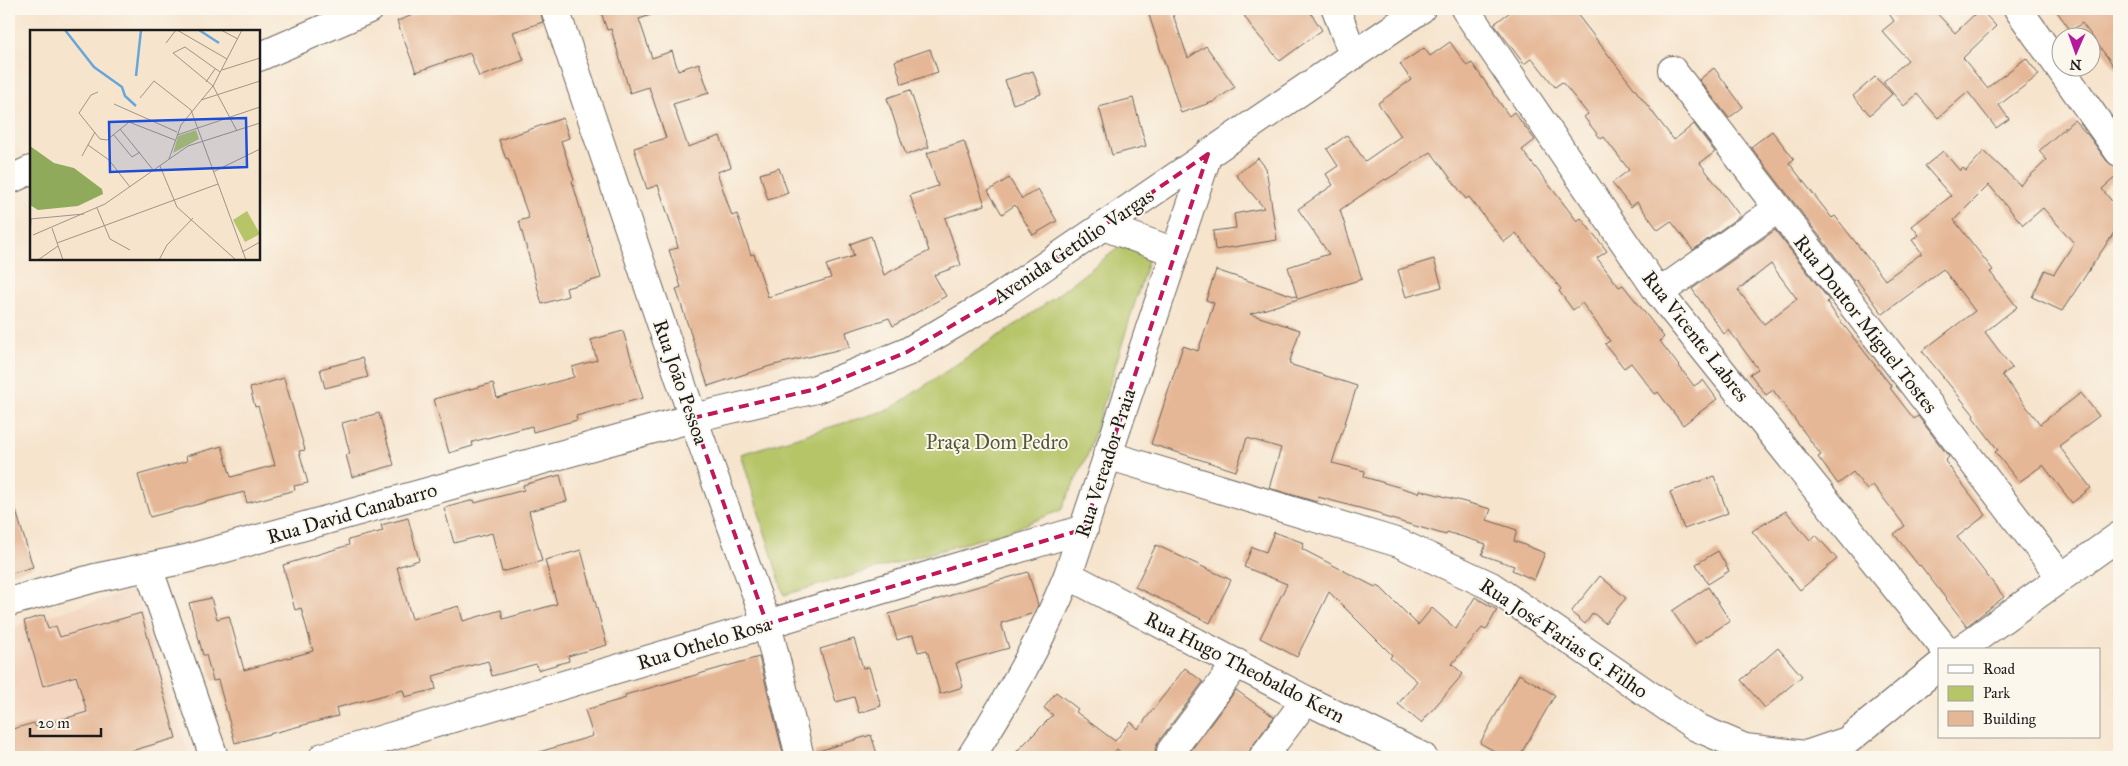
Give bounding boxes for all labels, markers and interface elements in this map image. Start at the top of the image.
north arrow [2050,28,2100,78]
inset map [30,30,260,260]
text: N [2069,56,2082,73]
street label: Avenida Getúlio Vargas [987,183,1159,310]
street label: Rua Doutor Miguel Tostes [1788,230,1943,419]
street label: Rua Vicente Labres [1637,266,1755,406]
street label: Rua João Pessoa [647,316,714,449]
street label: Rua Vereador Praia [1070,385,1141,541]
park label: Praça Dom Pedro [926,430,1068,454]
street label: Rua David Canabarro [264,477,440,549]
street label: Rua José Farias G. Filho [1475,573,1653,704]
street label: Rua Hugo Theobaldo Kern [1141,606,1349,729]
street label: Rua Othelo Rosa [634,611,774,675]
legend [1938,648,2100,738]
text: Road [1983,660,2015,678]
text: Park [1983,684,2010,702]
scale bar [30,706,101,738]
text: Building [1983,710,2037,728]
text: 20 m [38,714,70,732]

